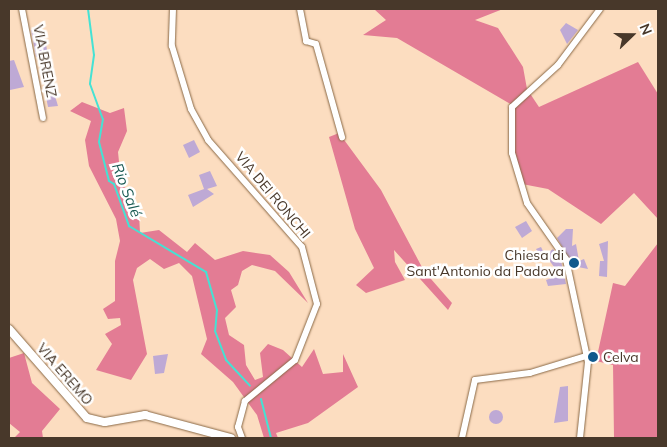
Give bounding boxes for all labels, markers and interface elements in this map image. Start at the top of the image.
north arrow [607,10,657,60]
text: N [636,21,656,38]
street label: VIA BRENZ [30,23,60,99]
street label: VIA DEI RONCHI [232,148,314,242]
water label: Rio Salé [108,160,146,220]
place label: Chiesa di Sant'Antonio da Padova [407,247,564,280]
marker: Chiesa di Sant'Antonio da Padova [568,257,580,269]
street label: VIA EREMO [34,340,96,408]
place label: Celva [603,349,639,365]
marker: Celva [587,351,599,363]

